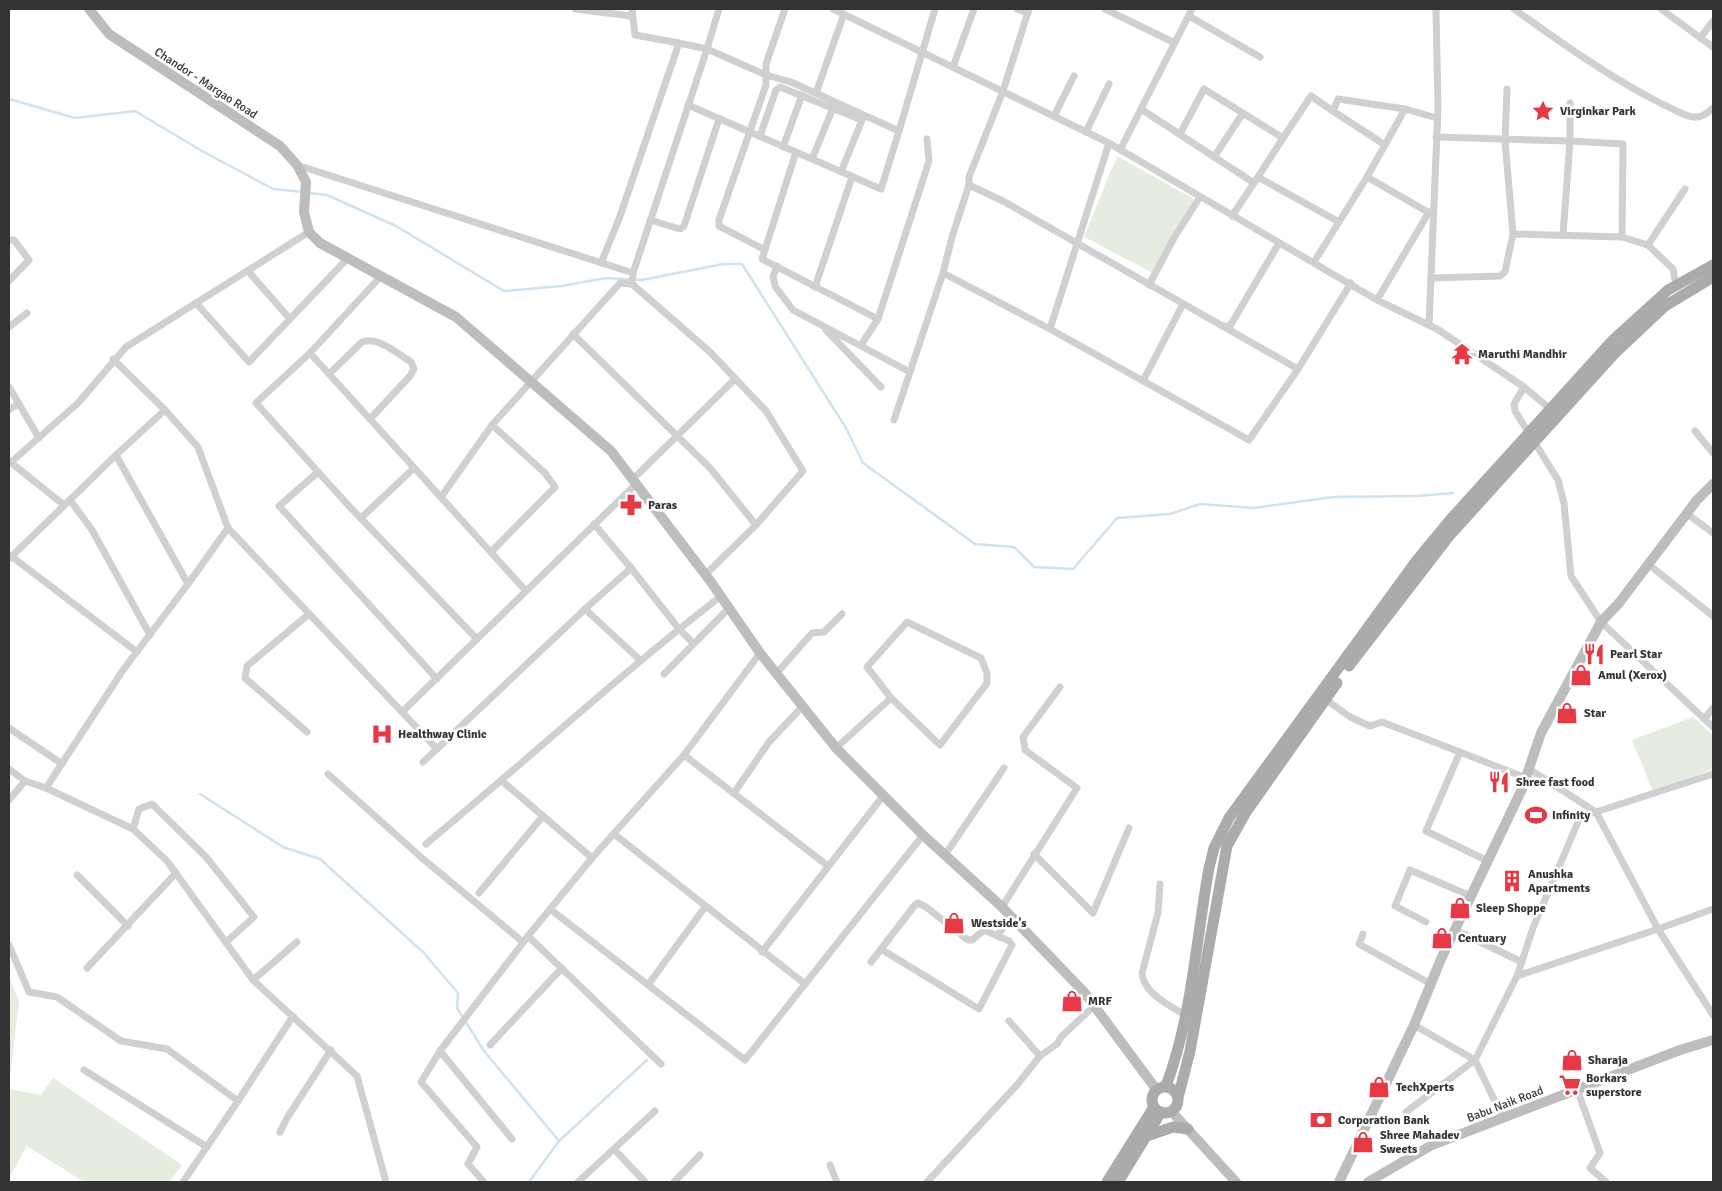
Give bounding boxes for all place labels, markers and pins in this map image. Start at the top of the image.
place icon: Virginkar Park [1530,98,1556,124]
place label: Virginkar Park [1560,104,1637,119]
temple icon: Maruthi Mandhir [1449,341,1475,367]
place label: Maruthi Mandhir [1478,347,1567,362]
pharmacy icon: Paras [618,492,644,518]
place label: Paras [648,498,678,513]
restaurant icon: Pearl Star [1581,641,1607,667]
place label: Pearl Star [1610,647,1662,662]
shop icon: Amul (Xerox) [1568,662,1594,688]
place label: Amul (Xerox) [1598,668,1667,683]
shop icon: Star [1554,700,1580,726]
place label: Star [1584,706,1606,721]
hospital icon: Healthway Clinic [369,721,395,747]
place label: Healthway Clinic [398,727,487,742]
restaurant icon: Shree fast food [1486,769,1512,795]
place label: Shree fast food [1516,775,1595,790]
sports icon: Infinity [1523,802,1549,828]
place label: Infinity [1552,808,1590,823]
place label: Anushka Apartments [1528,867,1591,896]
building icon: Anushka Apartments [1499,868,1525,894]
shop icon: Sleep Shoppe [1447,895,1473,921]
place label: Sleep Shoppe [1476,901,1546,916]
shop icon: Westside's [941,910,967,936]
place label: Westside's [971,916,1027,931]
shop icon: Centuary [1429,925,1455,951]
place label: Centuary [1458,931,1506,946]
shop icon: MRF [1059,988,1085,1014]
place label: MRF [1088,994,1112,1009]
shop icon: Sharaja [1559,1047,1585,1073]
place label: Sharaja [1588,1053,1628,1068]
place label: Borkars superstore [1586,1071,1642,1100]
supermarket icon: Borkars superstore [1557,1072,1583,1098]
shop icon: TechXperts [1366,1074,1392,1100]
place label: TechXperts [1396,1080,1455,1095]
bank icon: Corporation Bank [1308,1107,1334,1133]
place label: Corporation Bank [1338,1113,1430,1128]
place label: Shree Mahadev Sweets [1380,1128,1459,1157]
shop icon: Shree Mahadev Sweets [1350,1129,1376,1155]

